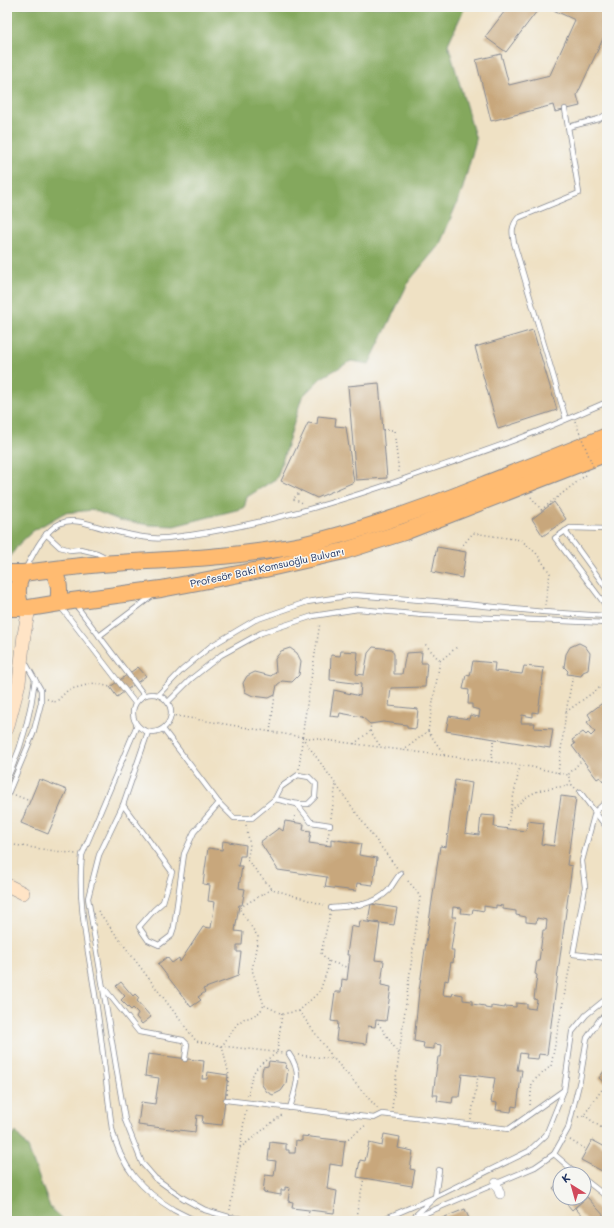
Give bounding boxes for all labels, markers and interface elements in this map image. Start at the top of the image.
street label: Profesör Baki Komsuoğlu Bulvarı [189,544,345,590]
north arrow [552,1166,592,1206]
text: K [558,1169,573,1186]

